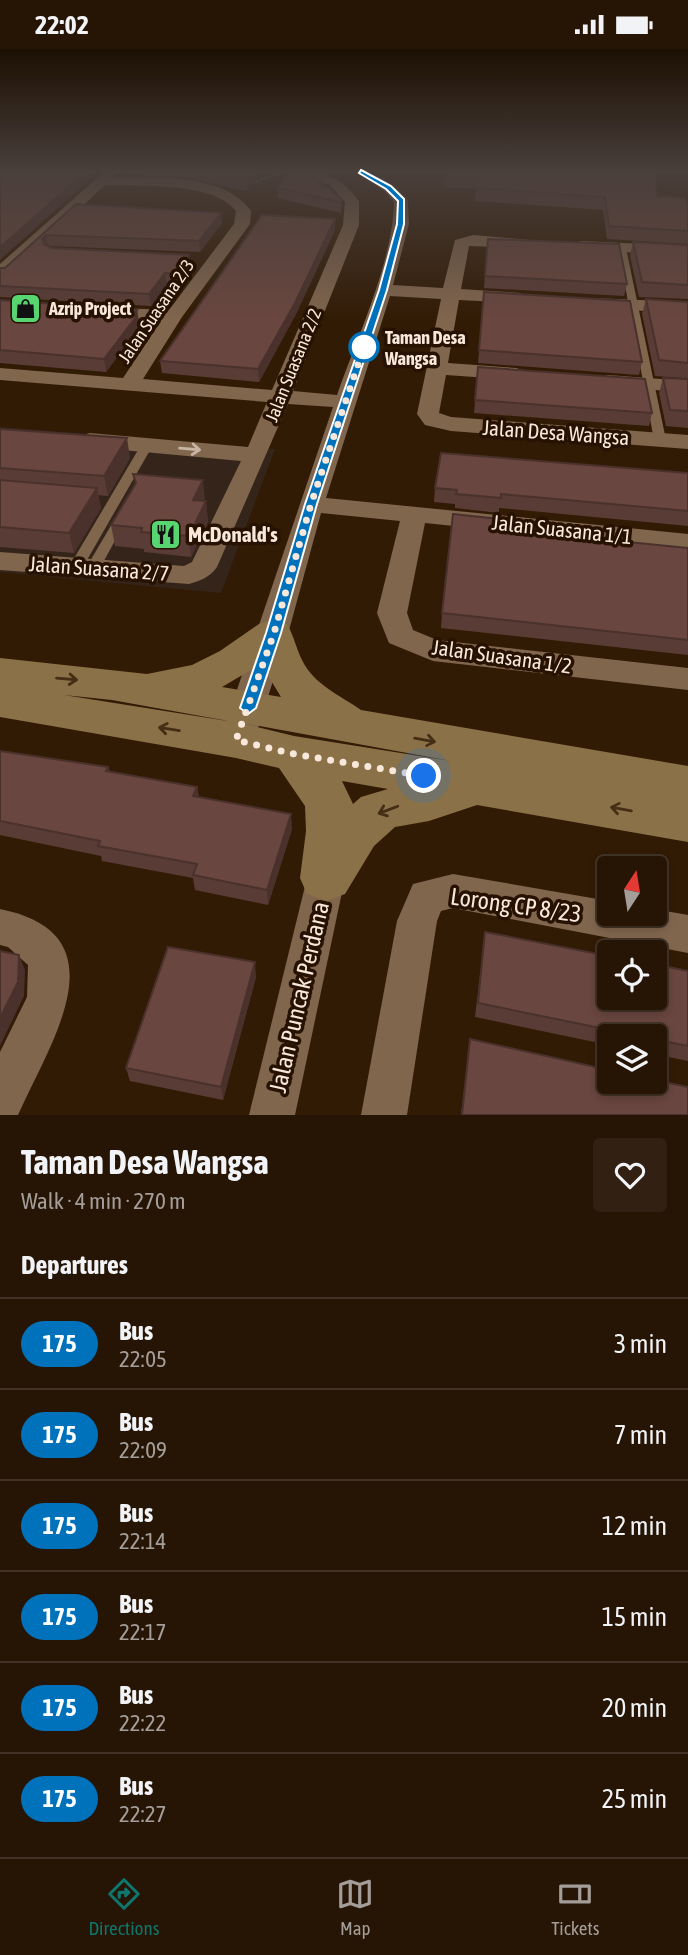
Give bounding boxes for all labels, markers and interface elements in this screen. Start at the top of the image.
text: 22:02 [35,10,89,40]
street label: Jalan Suasana 2/3 [114,255,198,367]
shop icon: Azrip Project [9,291,43,325]
place label: Azrip Project [48,298,132,319]
street label: Jalan Suasana 2/2 [261,305,325,425]
place label: Taman Desa Wangsa [384,327,466,369]
marker: Taman Desa Wangsa [349,332,379,362]
street label: Jalan Desa Wangsa [482,415,630,449]
one-way arrow [178,443,201,456]
street label: Jalan Suasana 1/1 [491,510,633,548]
restaurant icon: McDonald's [148,517,182,551]
place label: McDonald's [188,522,278,546]
street label: Jalan Suasana 2/7 [28,551,170,585]
street label: Jalan Suasana 1/2 [431,634,573,678]
one-way arrow [55,673,78,686]
one-way arrow [158,722,181,735]
one-way arrow [413,734,436,747]
your location [406,758,441,793]
one-way arrow [610,802,633,816]
one-way arrow [378,805,399,817]
north arrow [597,856,667,926]
map controls [597,856,667,1094]
street label: Lorong CP 8/23 [449,882,583,928]
street label: Jalan Puncak Perdana [264,899,334,1095]
button: locate [597,940,667,1010]
button: layers [597,1024,667,1094]
button: heart [593,1138,667,1212]
text: Taman Desa Wangsa [21,1143,269,1181]
text: Walk · 4 min · 270 m [21,1188,185,1214]
text: Departures [21,1250,128,1280]
text: Bus [119,1316,153,1346]
text: 3 min [614,1329,667,1359]
text: 175 [43,1330,76,1357]
text: 22:05 [119,1346,167,1372]
text: Bus [119,1407,153,1437]
text: 7 min [614,1420,667,1450]
text: 175 [43,1421,76,1448]
text: 22:09 [119,1437,167,1463]
text: Bus [119,1498,153,1528]
text: 12 min [602,1511,667,1541]
text: 175 [43,1512,76,1539]
text: 22:14 [119,1528,166,1554]
text: Bus [119,1589,153,1619]
text: 15 min [602,1602,667,1632]
text: 175 [43,1603,76,1630]
text: 22:17 [119,1619,166,1645]
text: Bus [119,1680,153,1710]
text: 20 min [602,1693,667,1723]
text: 175 [43,1694,76,1721]
text: 22:22 [119,1710,166,1736]
text: Bus [119,1771,153,1801]
text: 25 min [602,1784,667,1814]
text: 175 [43,1785,76,1812]
text: 22:27 [119,1801,166,1827]
tab: Directions [88,1875,159,1939]
tab: Map [336,1875,374,1939]
tab: Tickets [551,1875,599,1939]

